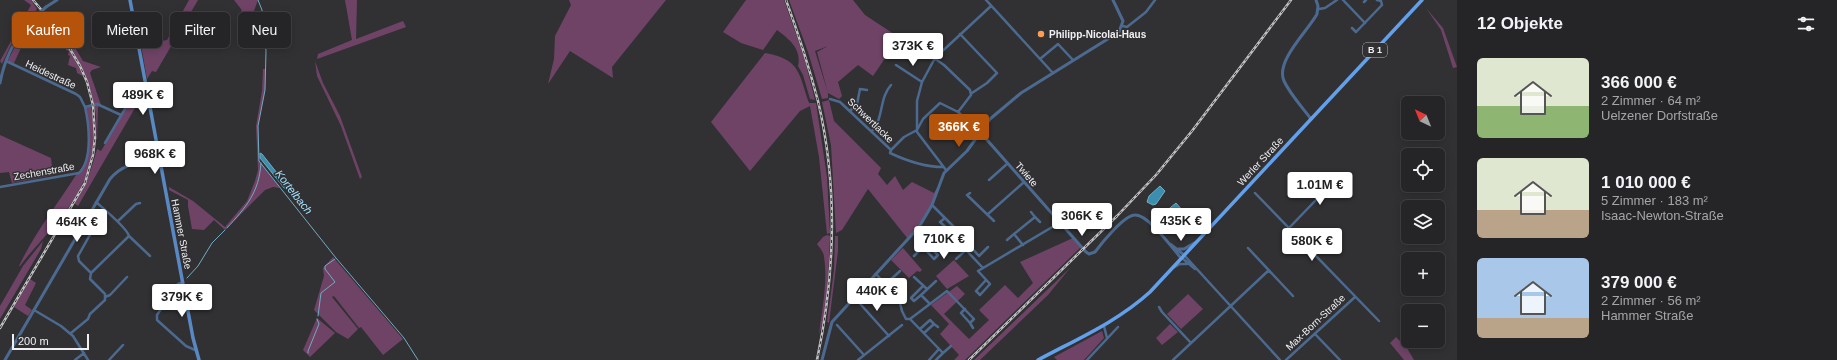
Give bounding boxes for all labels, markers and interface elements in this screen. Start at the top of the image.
chip: Kaufen [12,12,84,48]
chip: Mieten [92,12,162,48]
chip: Filter [170,12,230,48]
chip: Neu [238,12,291,48]
icon: filters [1795,13,1817,35]
text: 12 Objekte [1477,14,1563,33]
marker: Philipp-Nicolai-Haus [1036,29,1046,39]
place label: Philipp-Nicolai-Haus [1049,29,1147,40]
pin: 373K € [880,33,946,67]
text: 373K € [892,38,934,53]
road number: B 1 [1363,43,1387,57]
street label: Heidestraße [24,58,78,91]
text: 366 000 € [1601,73,1677,92]
icon: home [1509,74,1557,122]
pin: 489K € [110,82,176,116]
text: 489K € [122,87,164,102]
text: 2 Zimmer · 64 m² [1601,93,1701,108]
street label: Schwertlacke [845,96,896,145]
north arrow [1401,96,1445,140]
map controls [1401,96,1445,348]
text: Uelzener Dorfstraße [1601,108,1718,123]
pin: 366K € [926,114,992,148]
text: 366K € [938,119,980,134]
street label: Werler Straße [1235,135,1286,188]
pin: 968K € [122,141,188,175]
text: 968K € [134,146,176,161]
button: locate [1401,148,1445,192]
street label: Twiete [1013,160,1041,189]
street label: Zechenstraße [13,161,76,182]
water label: Kortelbach [273,168,315,216]
pin: 1.01M € [1283,172,1357,206]
text: 1 010 000 € [1601,173,1691,192]
icon: home [1509,174,1557,222]
text: 1.01M € [1297,177,1343,192]
text: 5 Zimmer · 183 m² [1601,193,1708,208]
street label: Hammer Straße [169,198,194,270]
button: layers [1401,200,1445,244]
pin: 306K € [1049,203,1115,237]
text: 306K € [1061,208,1103,223]
pin: 435K € [1148,208,1214,242]
text: Isaac-Newton-Straße [1601,208,1724,223]
pin: 464K € [44,209,110,243]
text: 435K € [1160,213,1202,228]
text: 464K € [56,214,98,229]
pin: 710K € [911,226,977,260]
pin: 580K € [1279,228,1345,262]
text: 710K € [923,231,965,246]
text: 580K € [1291,233,1333,248]
button: + [1401,252,1445,296]
text: 379 000 € [1601,273,1677,292]
icon: home [1509,274,1557,322]
pin: 440K € [844,278,910,312]
text: 440K € [856,283,898,298]
pin: 379K € [149,284,215,318]
text: 379K € [161,289,203,304]
street label: Max-Born-Straße [1284,292,1347,353]
text: 2 Zimmer · 56 m² [1601,293,1701,308]
button: − [1401,304,1445,348]
text: Hammer Straße [1601,308,1693,323]
scale bar [12,332,89,351]
text: 200 m [18,335,49,347]

